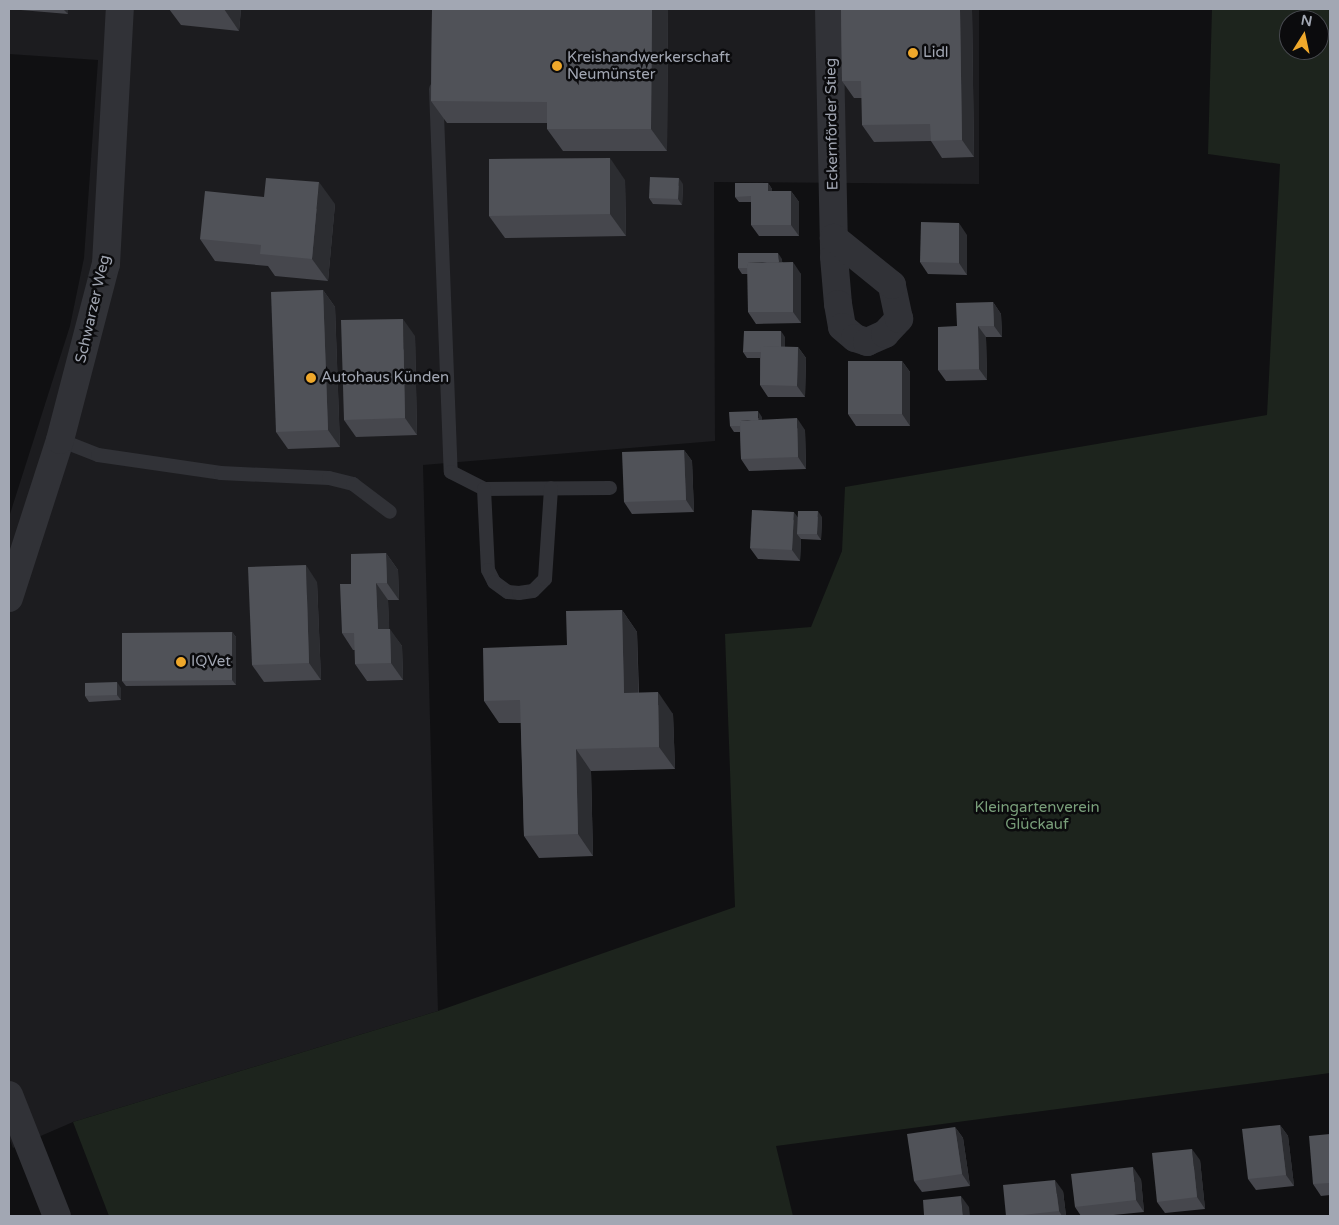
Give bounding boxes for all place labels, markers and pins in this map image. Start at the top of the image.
place label: Lidl [923,44,949,62]
marker: Lidl [907,47,919,59]
place label: Kreishandwerkerschaft Neumünster [567,48,730,83]
marker: Kreishandwerkerschaft Neumünster [551,60,563,72]
place label: Autohaus Künden [321,369,449,387]
marker: Autohaus Künden [305,372,317,384]
place label: IQVet [191,653,231,671]
marker: IQVet [175,656,187,668]

